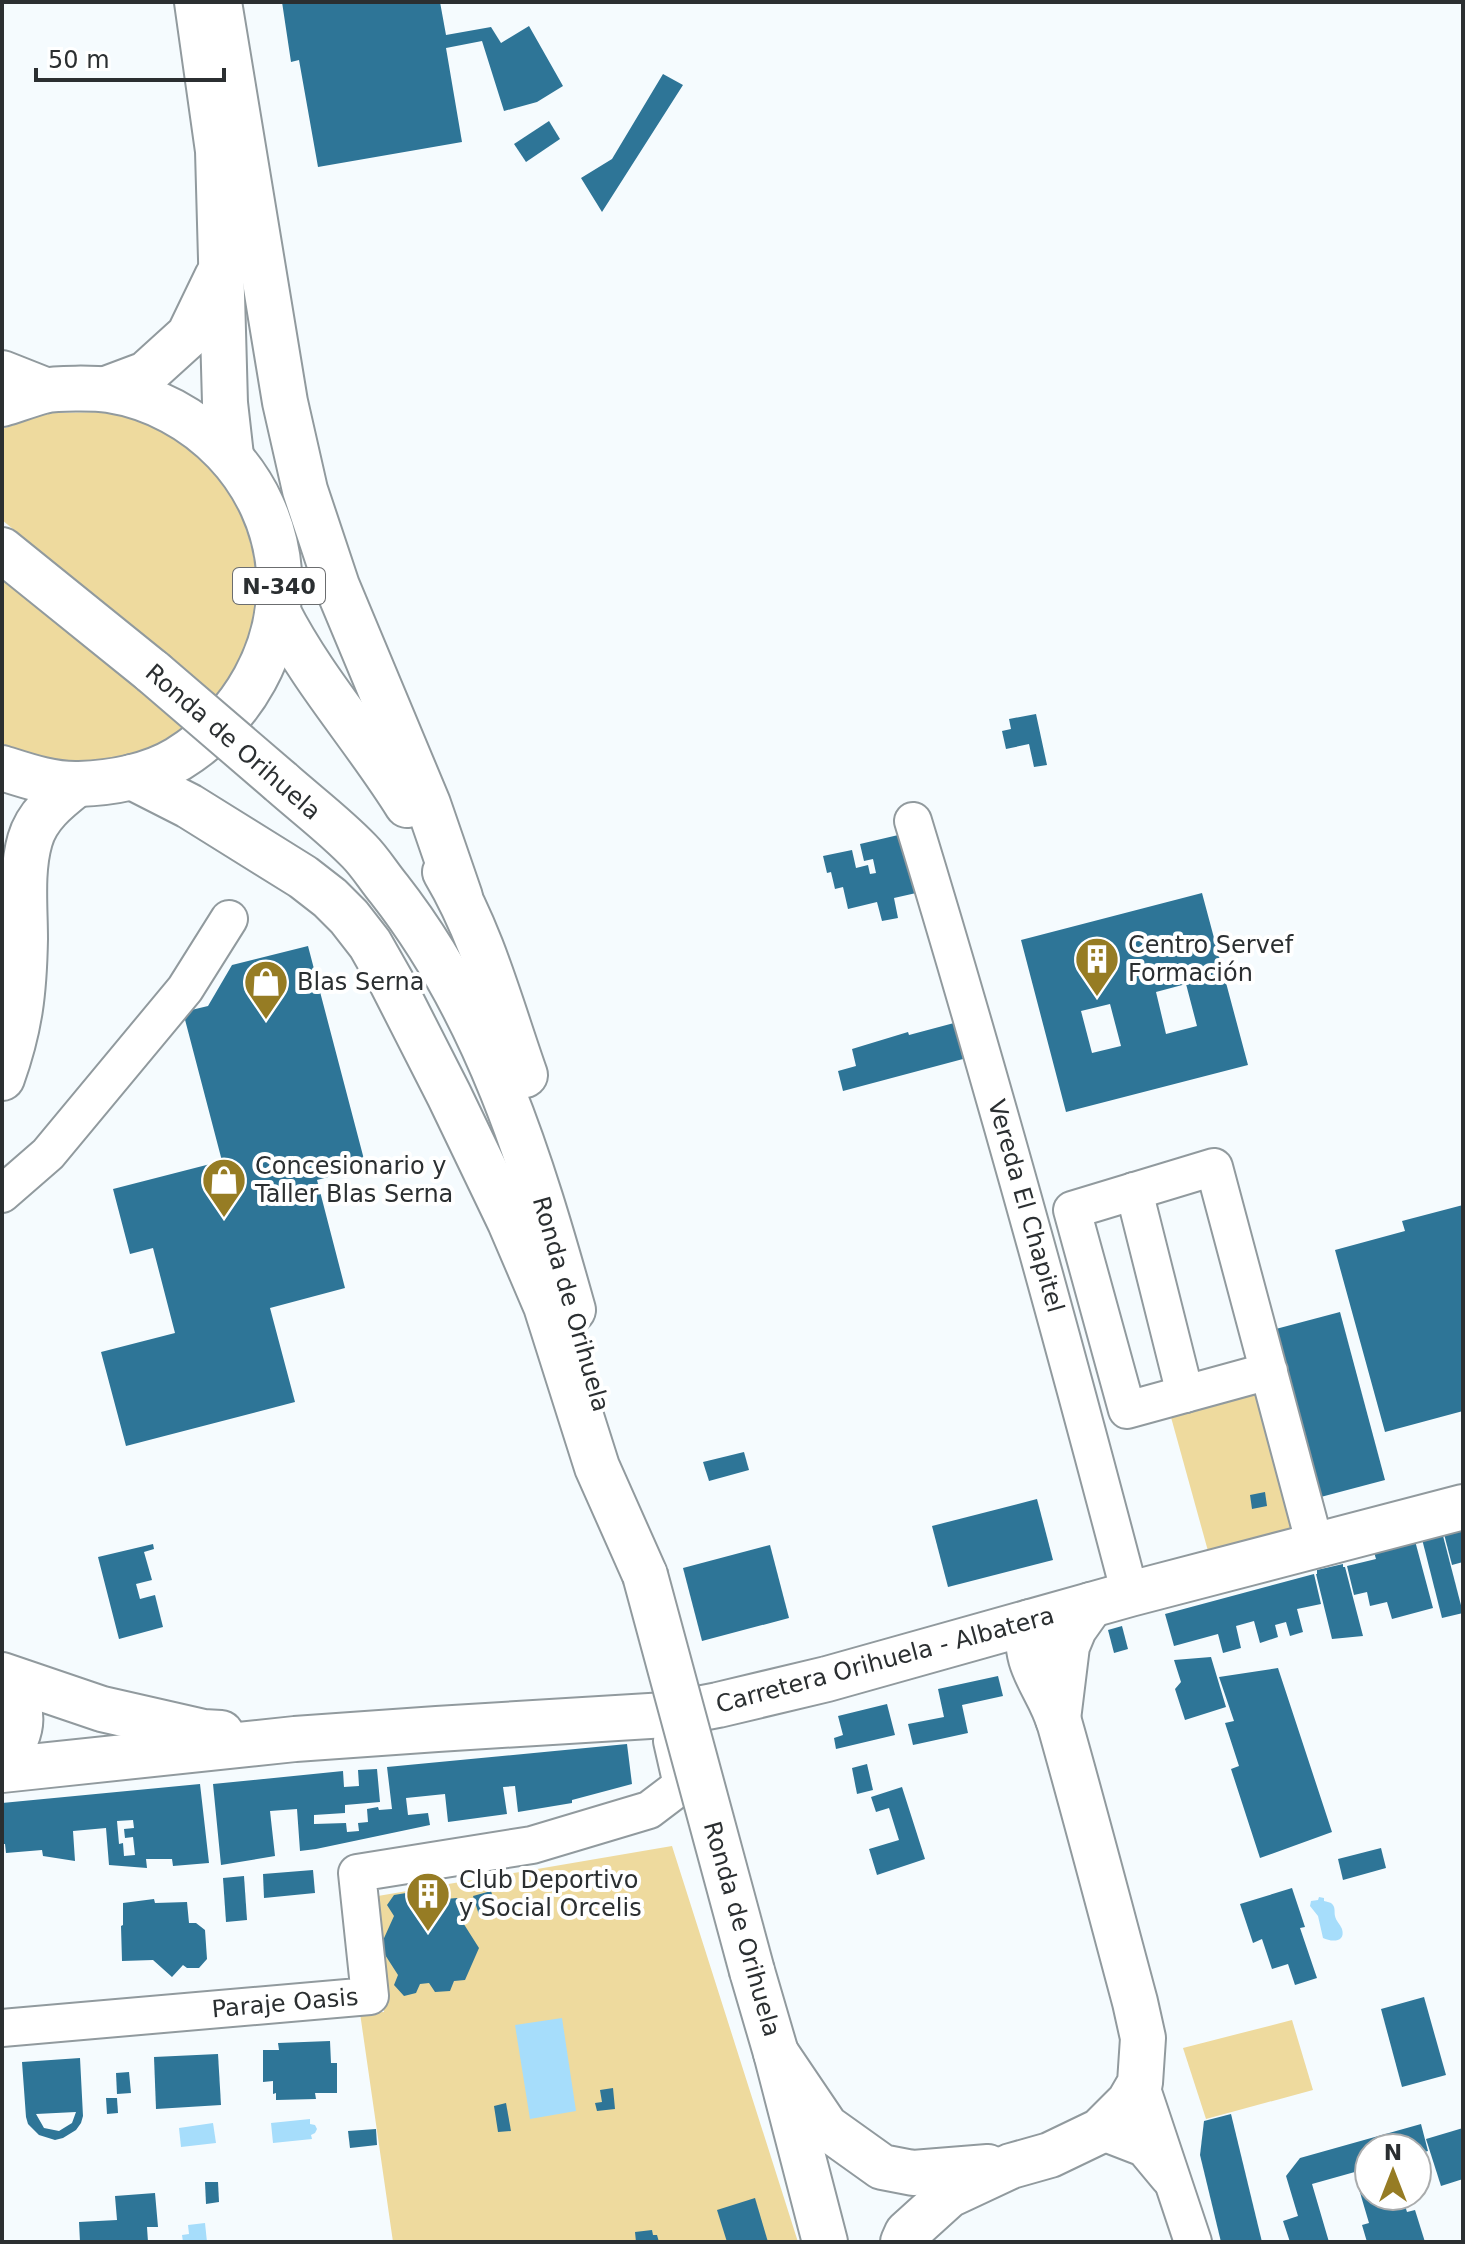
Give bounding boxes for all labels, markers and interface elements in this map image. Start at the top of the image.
scale bar [36,32,224,82]
text: 50 m [48,46,110,74]
road number: N-340 [233,568,325,604]
street label: Ronda de Orihuela [140,658,326,826]
place label: Centro Servef Formación [1128,931,1294,987]
building icon: Centro Servef Formación [1073,935,1121,998]
shop icon: Blas Serna [242,958,290,1021]
place label: Blas Serna [297,968,424,996]
street label: Vereda El Chapitel [982,1096,1070,1316]
place label: Concesionario y Taller Blas Serna [254,1152,453,1208]
shop icon: Concesionario y Taller Blas Serna [200,1156,248,1219]
street label: Ronda de Orihuela [527,1193,615,1415]
street label: Carretera Orihuela - Albatera [713,1601,1057,1719]
street label: Ronda de Orihuela [698,1818,786,2040]
place label: Club Deportivo y Social Orcelis [459,1866,642,1922]
building icon: Club Deportivo y Social Orcelis [404,1870,452,1933]
street label: Paraje Oasis [211,1983,359,2023]
north arrow [1353,2132,1433,2212]
text: N [1384,2140,1402,2165]

